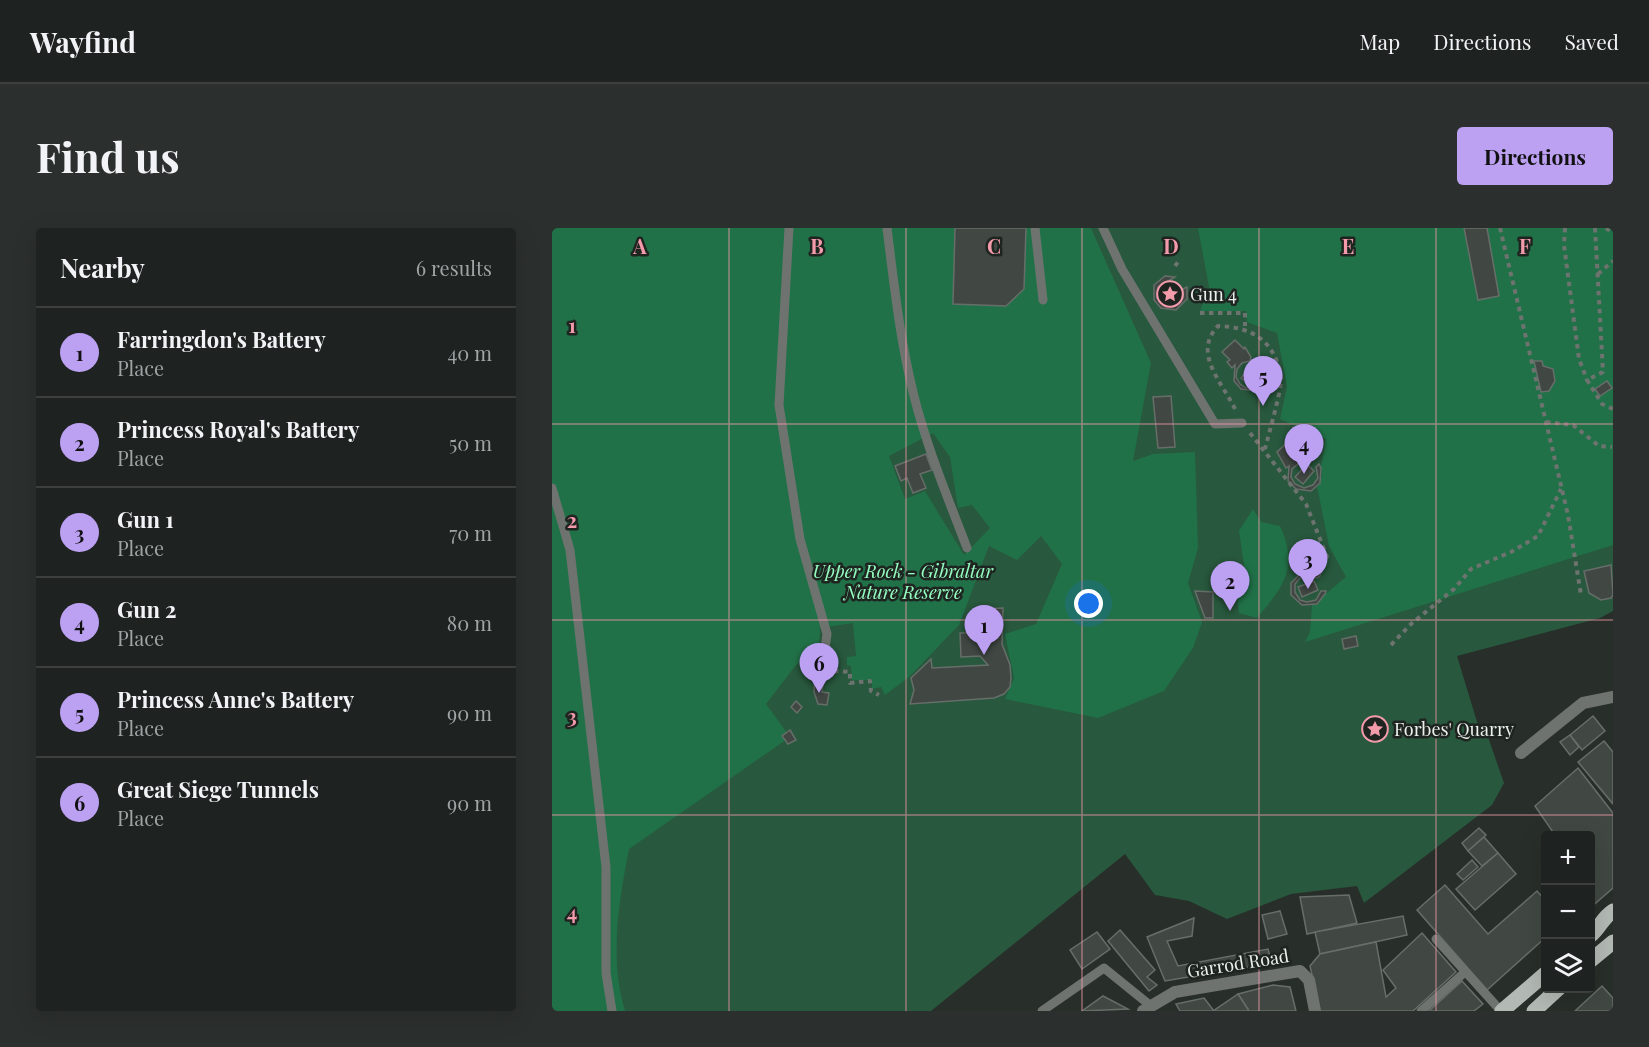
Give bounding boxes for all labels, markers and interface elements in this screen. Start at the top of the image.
text: Wayfind [30,23,136,60]
text: Map [1359,27,1400,55]
text: Directions [1433,27,1531,55]
text: Saved [1564,27,1619,55]
button: Directions [1457,127,1613,185]
text: Find us [36,128,180,184]
text: A [632,232,647,259]
text: B [810,232,824,259]
text: C [987,232,1001,259]
text: D [1163,232,1179,259]
text: E [1342,232,1354,259]
text: F [1519,232,1531,259]
text: Nearby [60,250,145,285]
text: 6 results [416,254,492,281]
place icon: Gun 4 [1155,279,1185,309]
place label: Gun 4 [1190,282,1237,306]
text: 1 [568,311,576,338]
text: Farringdon's Battery [117,324,326,354]
text: 1 [76,339,83,366]
text: 40 m [447,339,492,366]
text: Place [117,354,164,381]
pin: 5 [1244,356,1282,406]
text: Princess Royal's Battery [117,414,359,444]
pin: 4 [1284,424,1323,474]
text: 2 [74,429,85,456]
text: 50 m [449,429,492,456]
text: Place [117,444,164,471]
text: Gun 1 [117,504,174,534]
text: 2 [567,506,577,533]
text: 3 [75,519,84,546]
text: 70 m [449,519,492,546]
text: Place [117,534,164,561]
pin: 3 [1288,540,1328,589]
park label: Upper Rock - Gibraltar Nature Reserve [813,559,995,604]
pin: 2 [1210,562,1250,611]
your location [1074,589,1103,618]
text: Gun 2 [117,594,176,624]
pin: 1 [964,606,1004,655]
text: 4 [74,609,85,636]
text: 80 m [447,609,492,636]
text: Place [117,624,164,651]
pin: 6 [800,644,838,693]
text: Princess Anne's Battery [117,684,354,714]
text: 5 [75,699,84,726]
text: 90 m [447,699,492,726]
text: 3 [567,702,577,729]
text: Place [117,714,164,741]
place icon: Forbes' Quarry [1360,714,1390,744]
place label: Forbes' Quarry [1394,717,1514,741]
text: Great Siege Tunnels [117,774,319,804]
text: 6 [74,789,85,816]
text: 90 m [447,789,492,816]
text: Place [117,804,164,831]
map controls [1541,831,1595,993]
button: + [1541,831,1595,885]
button: − [1541,885,1595,939]
text: 4 [567,898,577,925]
button: layers [1541,939,1595,993]
street label: Garrod Road [1185,943,1291,983]

